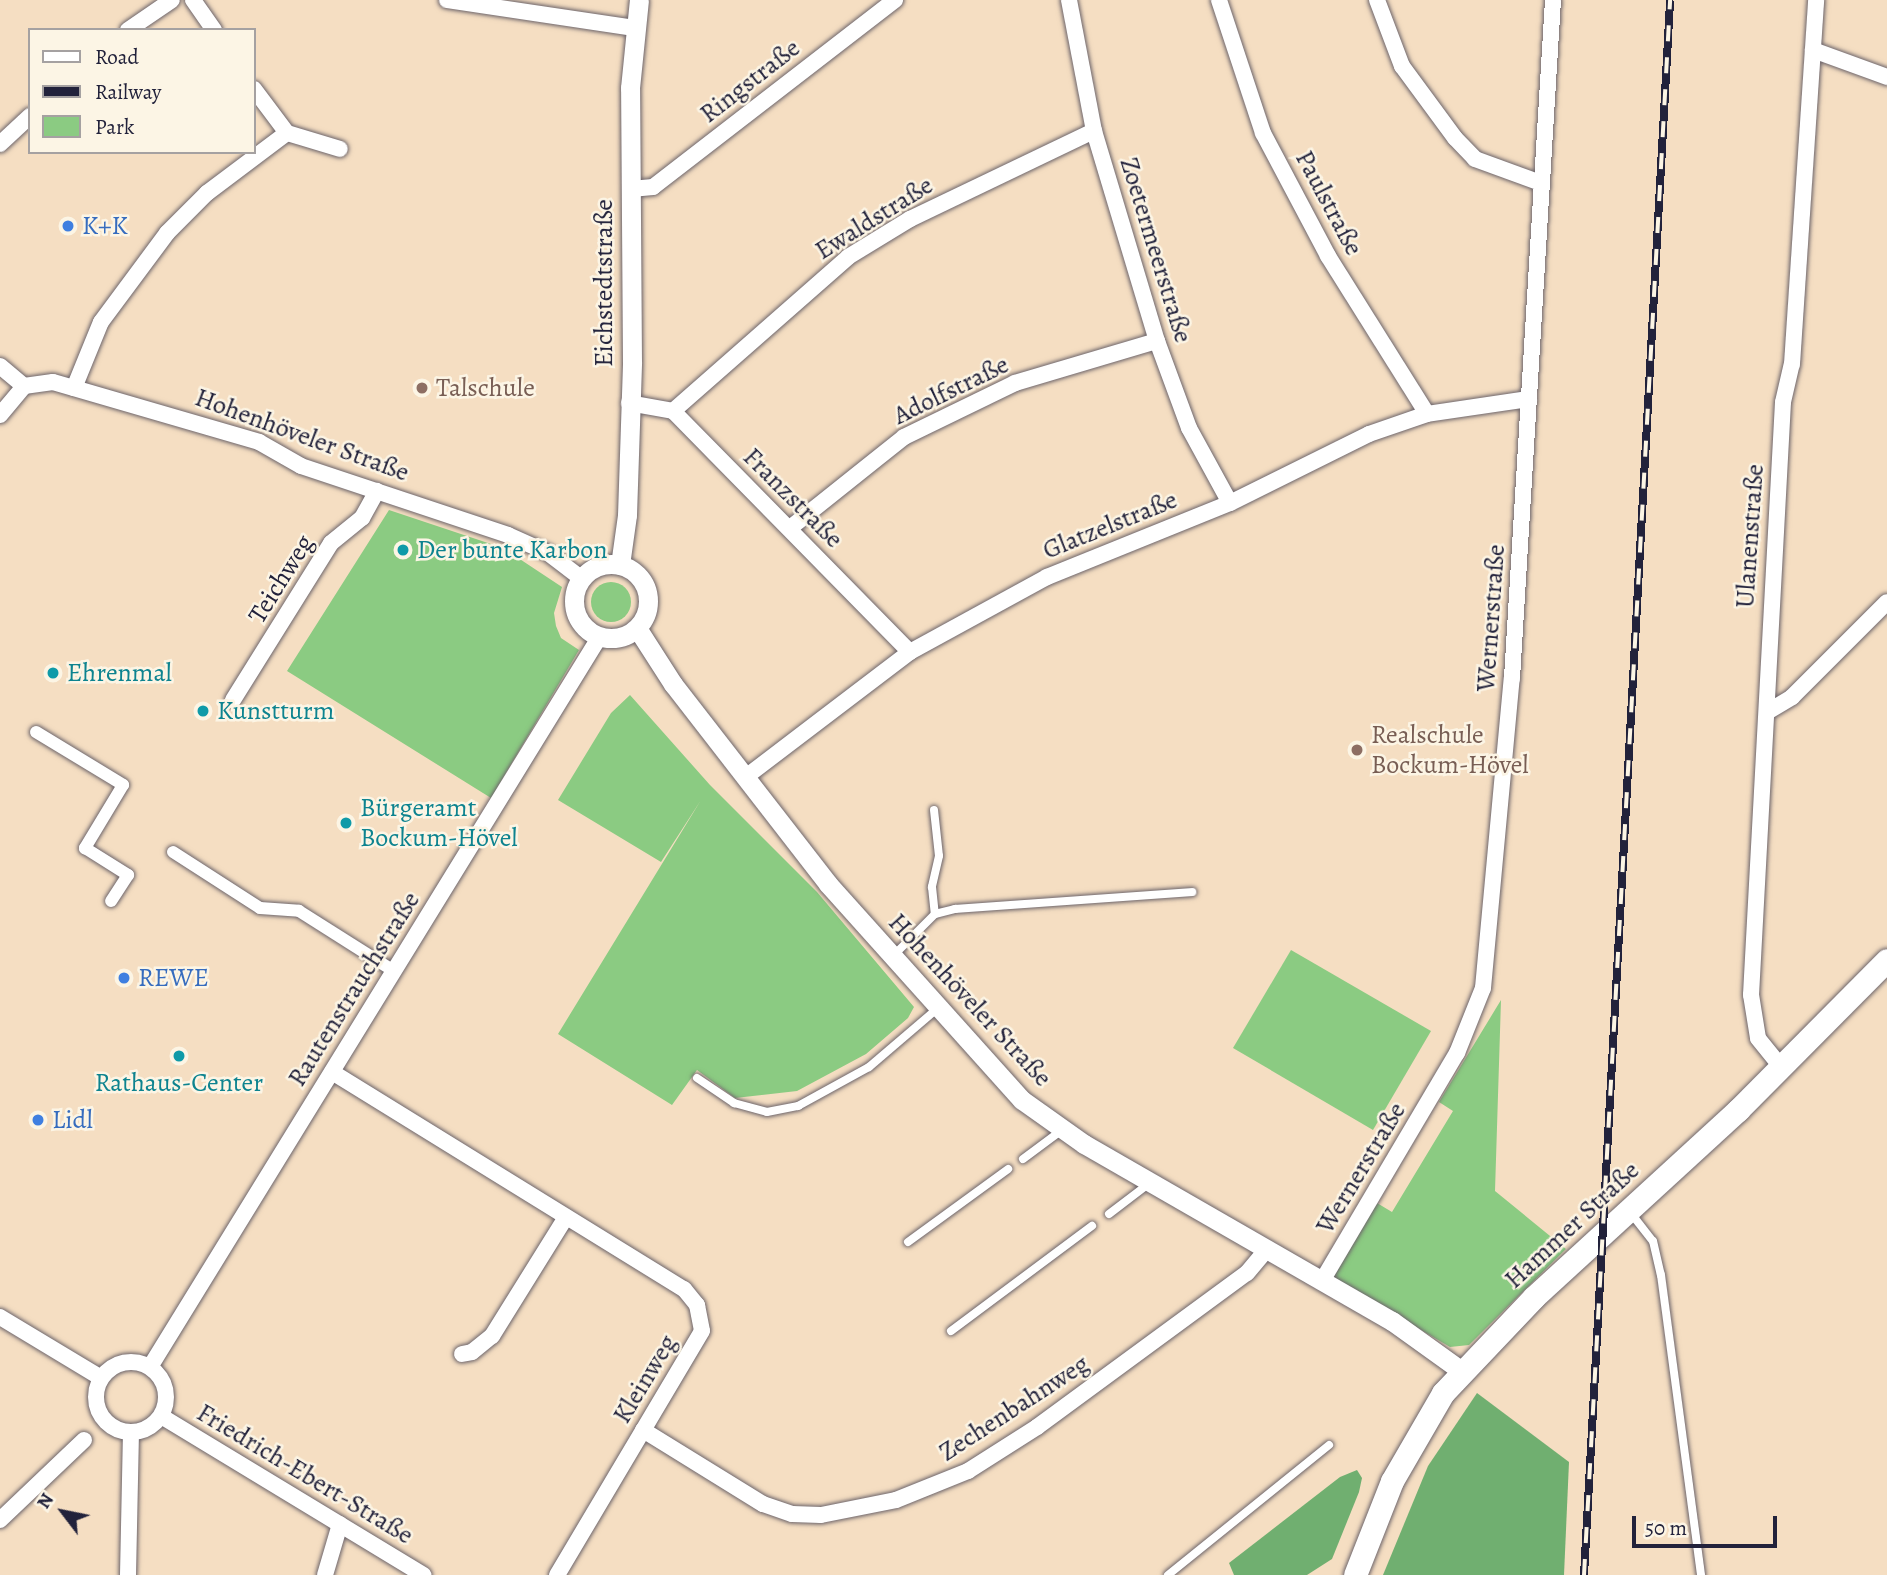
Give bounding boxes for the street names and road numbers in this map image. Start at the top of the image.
street label: Ringstraße [694,32,806,130]
street label: Paulstraße [1288,145,1370,261]
street label: Zoetermeerstraße [1113,154,1199,346]
street label: Ewaldstraße [809,170,939,266]
street label: Eichstedtstraße [588,199,620,367]
street label: Adolfstraße [888,349,1014,431]
street label: Hohenhöveler Straße [191,382,413,488]
street label: Franzstraße [736,441,850,555]
street label: Ulanenstraße [1729,463,1771,609]
street label: Glatzelstraße [1038,484,1182,566]
street label: Teichweg [242,529,320,629]
street label: Wernerstraße [1470,543,1512,693]
street label: Rautenstrauchstraße [281,886,427,1092]
street label: Hohenhöveler Straße [882,907,1058,1093]
street label: Wernerstraße [1310,1097,1412,1239]
street label: Hammer Straße [1498,1155,1646,1295]
street label: Kleinweg [606,1329,684,1429]
street label: Zechenbahnweg [933,1348,1095,1468]
street label: Friedrich-Ebert-Straße [191,1397,419,1551]

